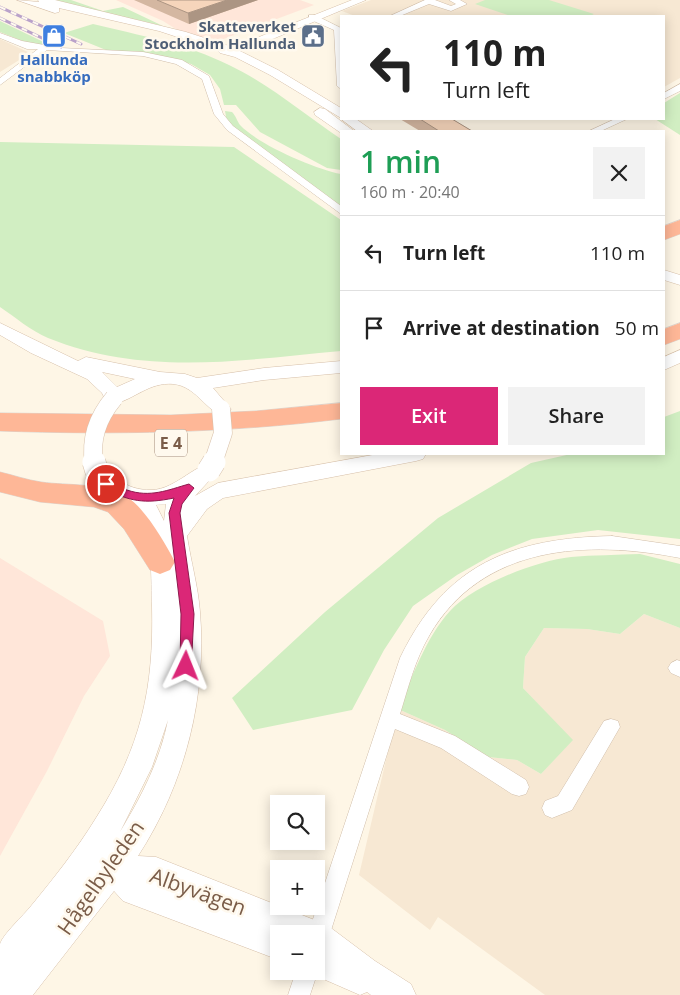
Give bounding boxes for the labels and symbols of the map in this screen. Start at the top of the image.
place label: Skatteverket Stockholm Hallunda [145,16,296,53]
shop icon: Hallunda snabbköp [41,23,67,49]
public building icon: Skatteverket Stockholm Hallunda [300,23,326,49]
place label: Hallunda snabbköp [17,49,91,86]
road number: E 4 [155,429,187,456]
pin [85,463,127,505]
position arrow [159,639,211,691]
street label: Hågelbyleden [50,815,150,940]
street label: Albyvägen [146,861,250,921]

